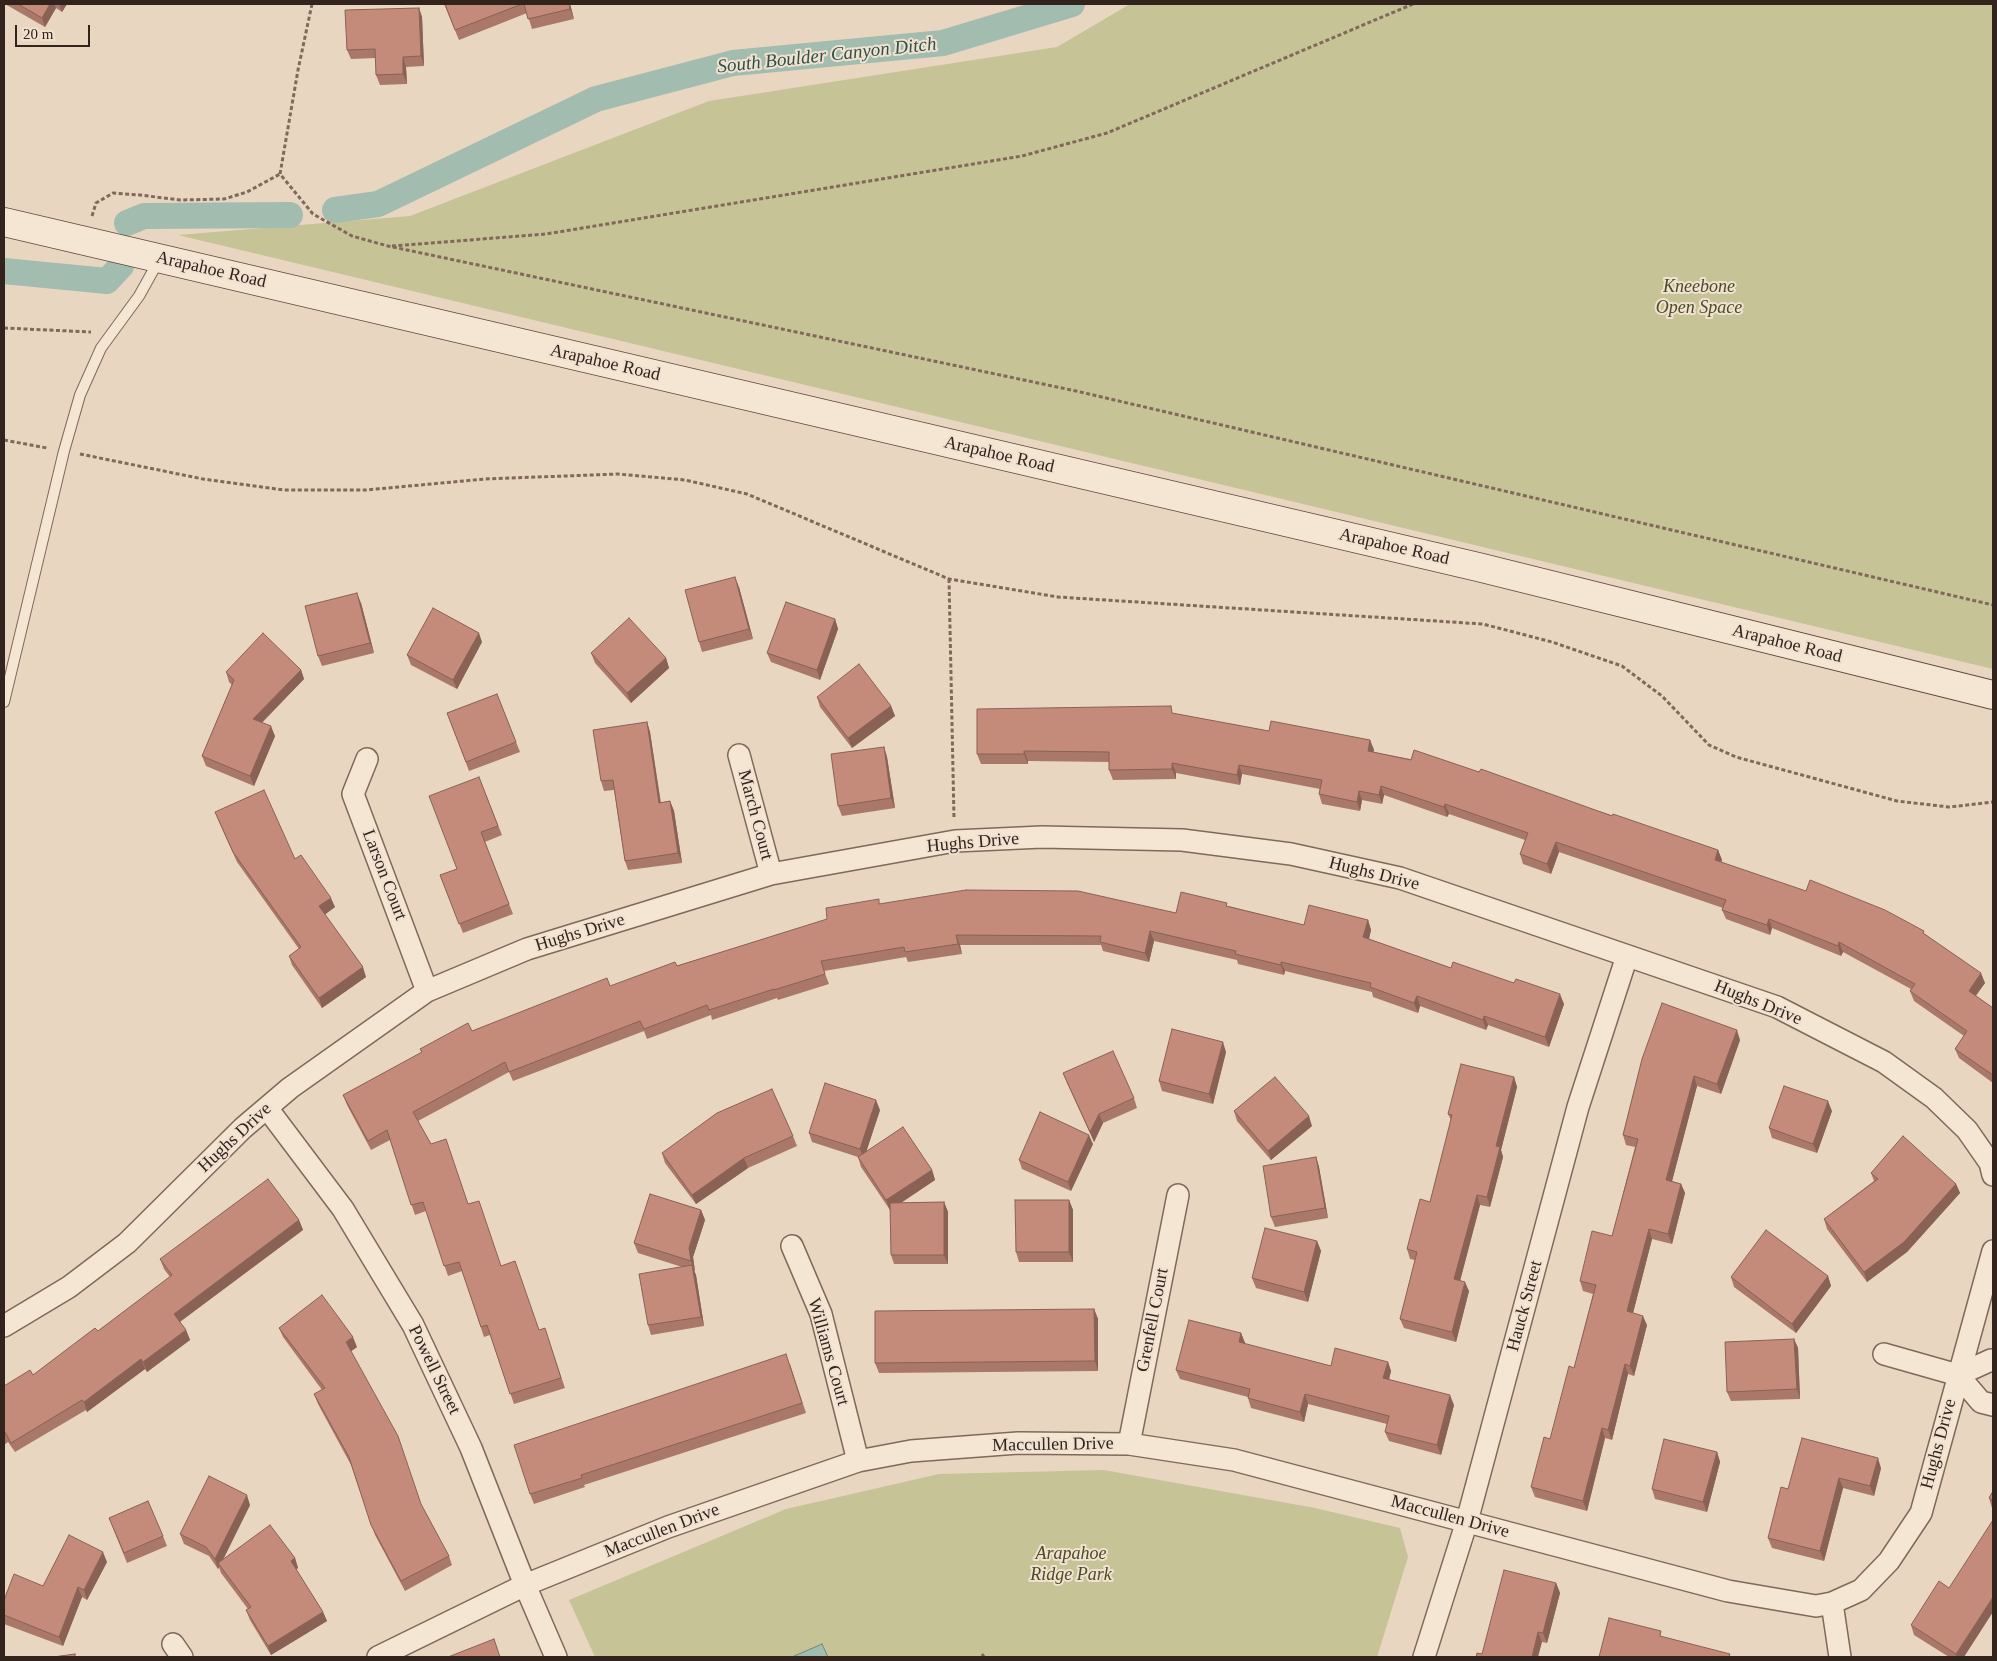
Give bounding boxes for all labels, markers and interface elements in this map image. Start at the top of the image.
scale bar [18,15,92,47]
text: 20 m [23,26,53,42]
water label: South Boulder Canyon Ditch [716,33,938,79]
street label: Arapahoe Road [154,247,268,293]
park label: Kneebone Open Space [1656,276,1742,318]
street label: Arapahoe Road [548,340,662,386]
street label: Arapahoe Road [942,432,1056,478]
street label: Arapahoe Road [1337,524,1451,570]
street label: Arapahoe Road [1730,620,1844,668]
street label: March Court [733,768,777,862]
street label: Larson Court [357,827,411,923]
street label: Hughs Drive [926,828,1020,858]
street label: Hughs Drive [1327,852,1421,896]
street label: Hughs Drive [533,909,627,957]
street label: Hughs Drive [1711,976,1805,1030]
street label: Hughs Drive [194,1099,276,1177]
street label: Hauck Street [1502,1258,1548,1354]
street label: Grenfell Court [1132,1266,1174,1374]
street label: Williams Court [802,1296,854,1408]
street label: Powell Street [403,1322,465,1418]
street label: Hughs Drive [1917,1397,1961,1491]
street label: Maccullen Drive [992,1433,1114,1457]
street label: Maccullen Drive [1389,1491,1511,1543]
street label: Maccullen Drive [601,1499,723,1563]
park label: Arapahoe Ridge Park [1030,1543,1112,1586]

